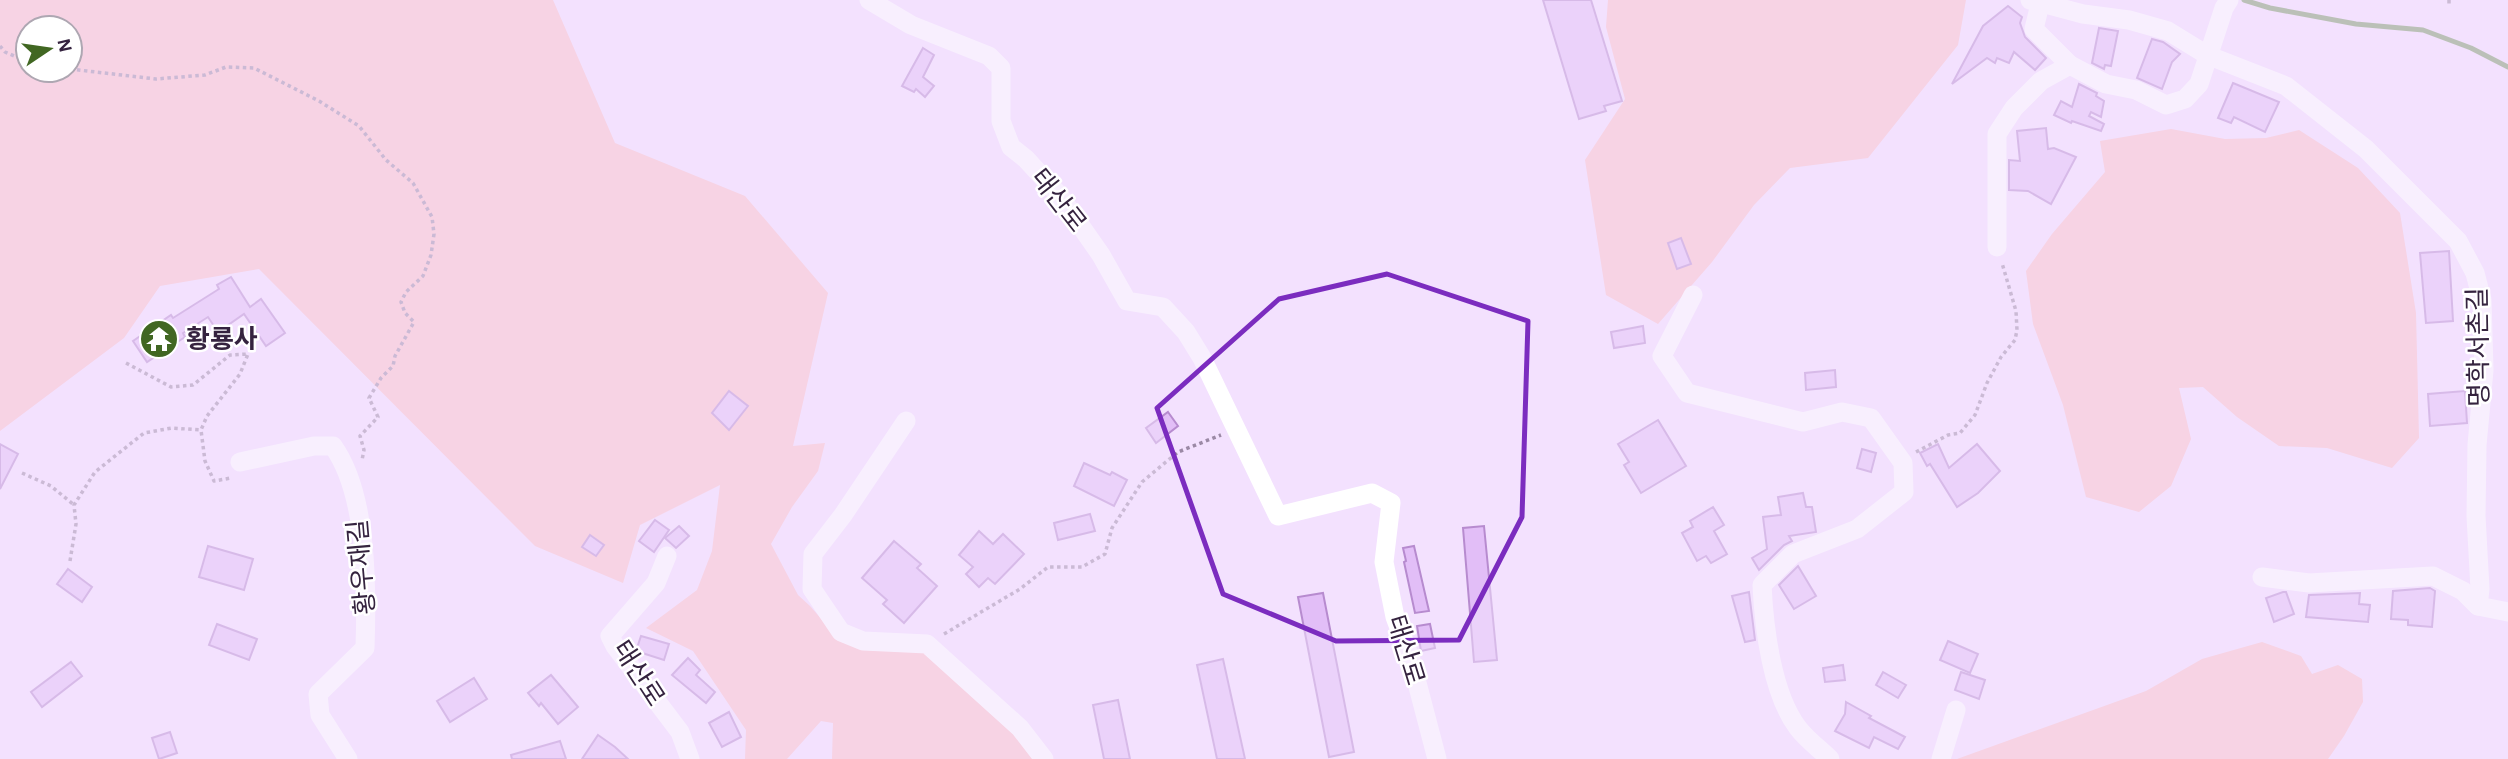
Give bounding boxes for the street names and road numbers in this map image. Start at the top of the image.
street label: 태산로 [1026,164,1091,237]
street label: 명학서촌길 [2464,287,2493,407]
street label: 황우재길 [344,518,379,616]
street label: 태산로 [1382,612,1429,688]
street label: 태산로 [608,636,669,711]

